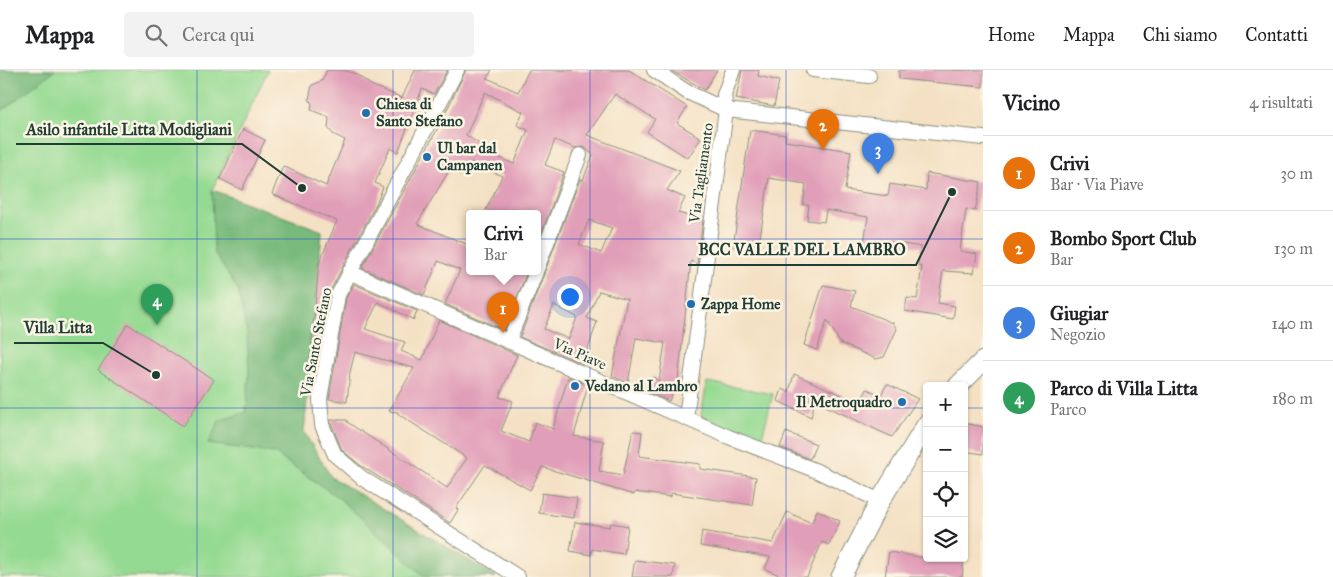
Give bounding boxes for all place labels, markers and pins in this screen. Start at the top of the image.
place label: Chiesa di Santo Stefano [376,95,463,130]
marker: Chiesa di Santo Stefano [360,107,372,119]
pin: 2 [807,109,839,150]
callout: Asilo infantile Litta Modigliani [16,113,242,144]
pin: 3 [862,133,894,174]
place label: Ul bar dal Campanen [437,139,503,175]
marker: Ul bar dal Campanen [421,151,433,163]
callout: BCC VALLE DEL LAMBRO [688,234,916,265]
pin: 4 [141,284,173,325]
pin: 1 [487,292,519,333]
place label: Zappa Home [701,295,781,314]
marker: Zappa Home [685,298,697,310]
callout: Villa Litta [14,312,103,343]
place label: Vedano al Lambro [584,377,698,395]
marker: Vedano al Lambro [569,380,581,392]
place label: Il Metroquadro [796,393,892,412]
marker: Il Metroquadro [896,396,908,408]

